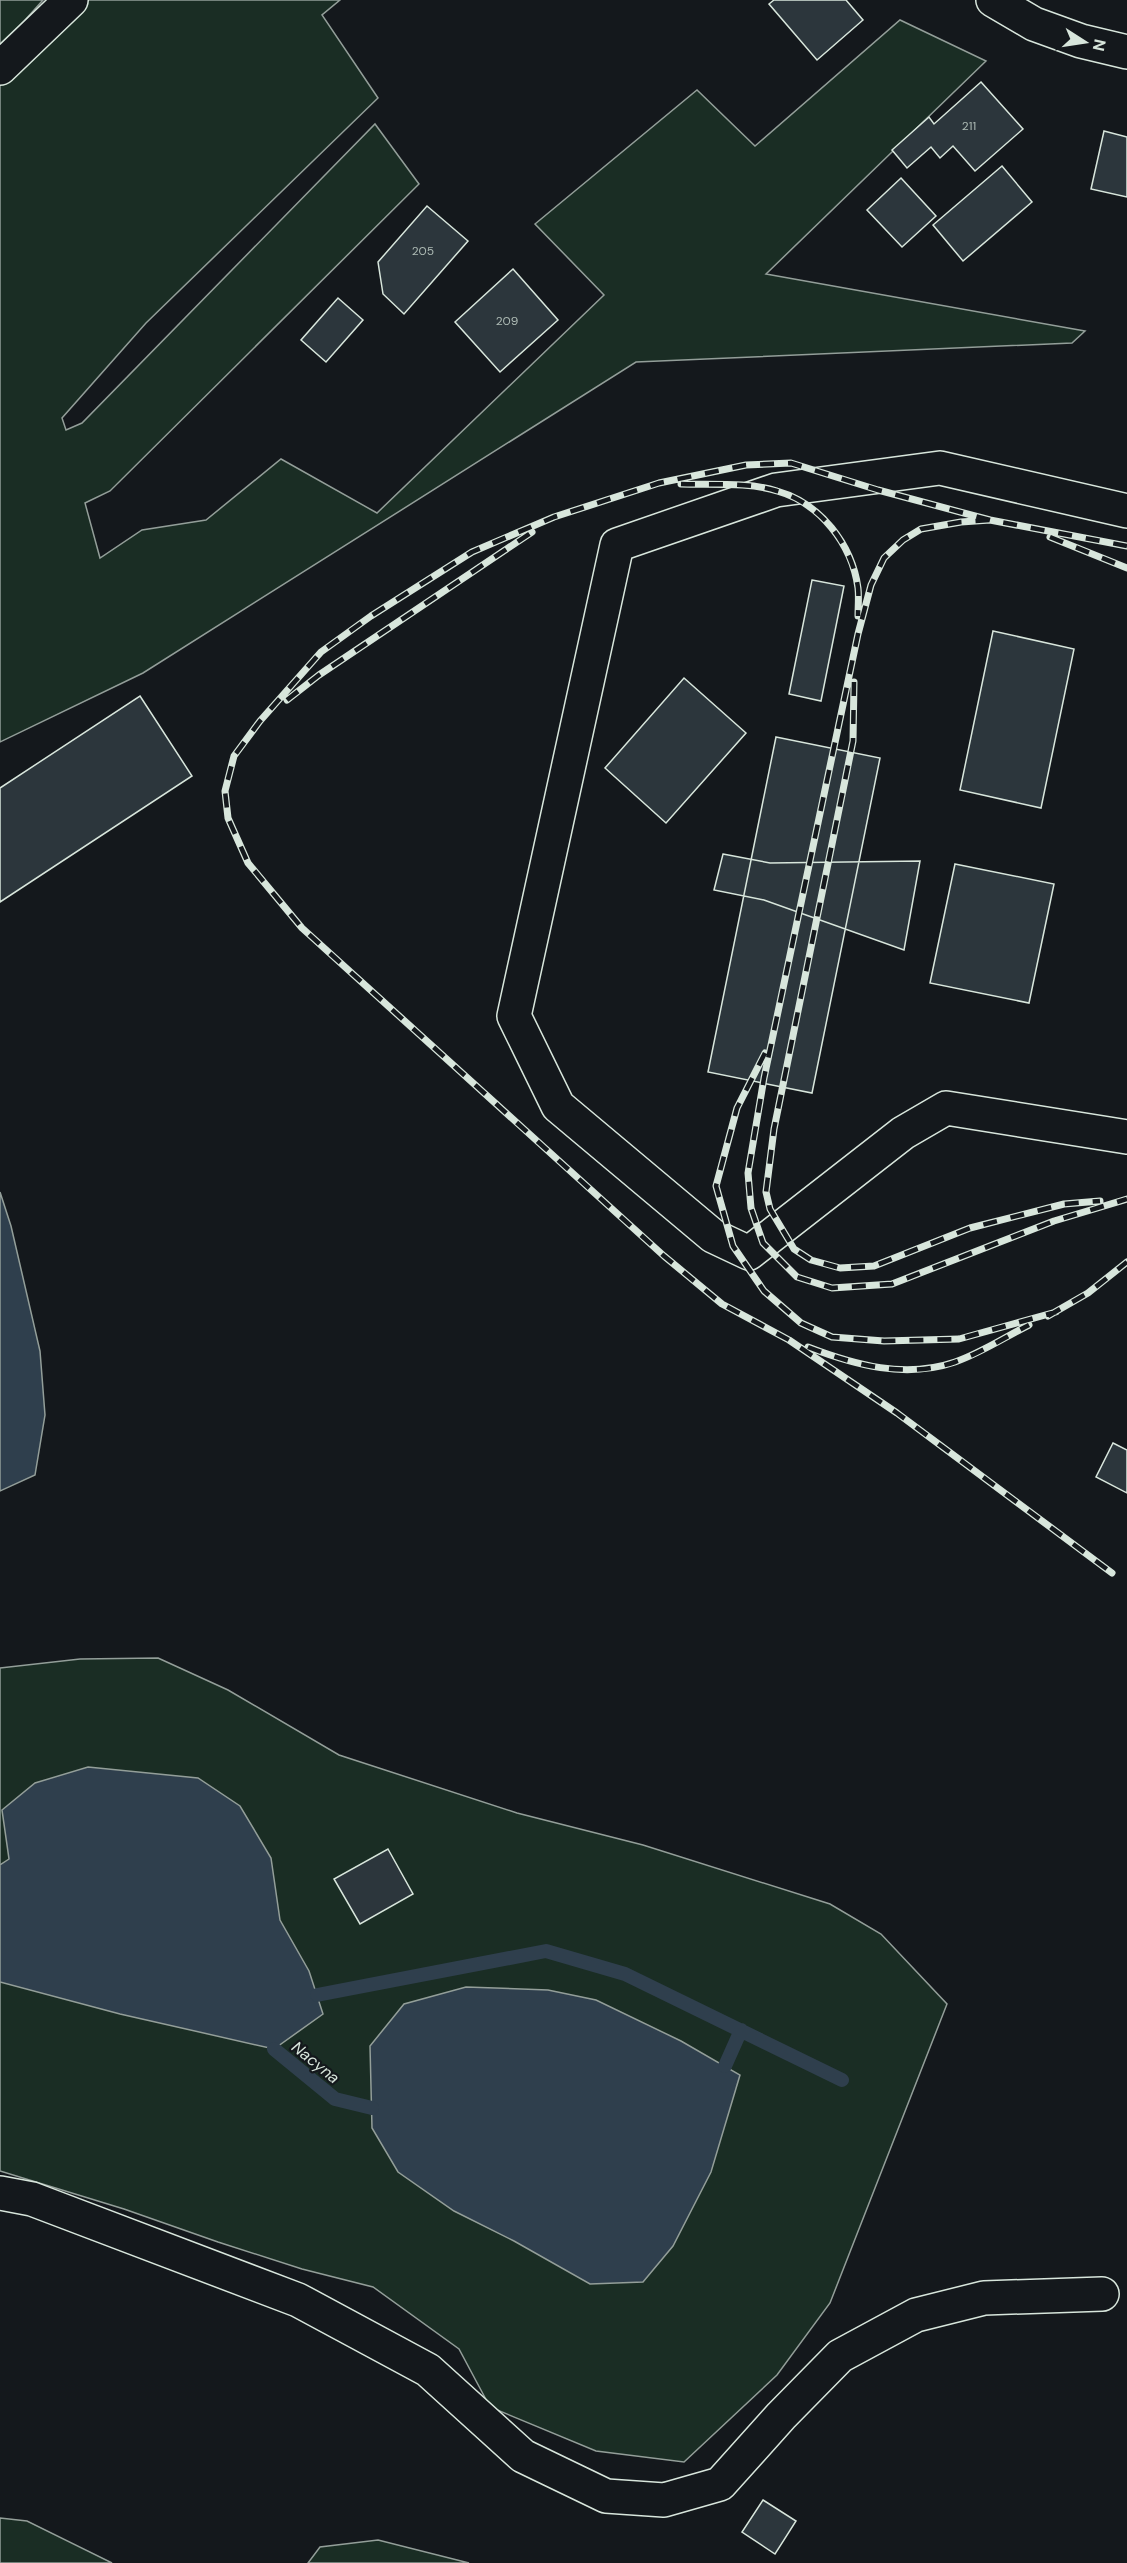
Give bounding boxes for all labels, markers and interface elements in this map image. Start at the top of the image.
north arrow [1055,12,1115,72]
text: N [1088,37,1111,53]
house number: 211 [962,118,976,134]
house number: 205 [412,243,434,259]
house number: 209 [496,313,518,329]
water label: Nacyna [287,2037,344,2088]

